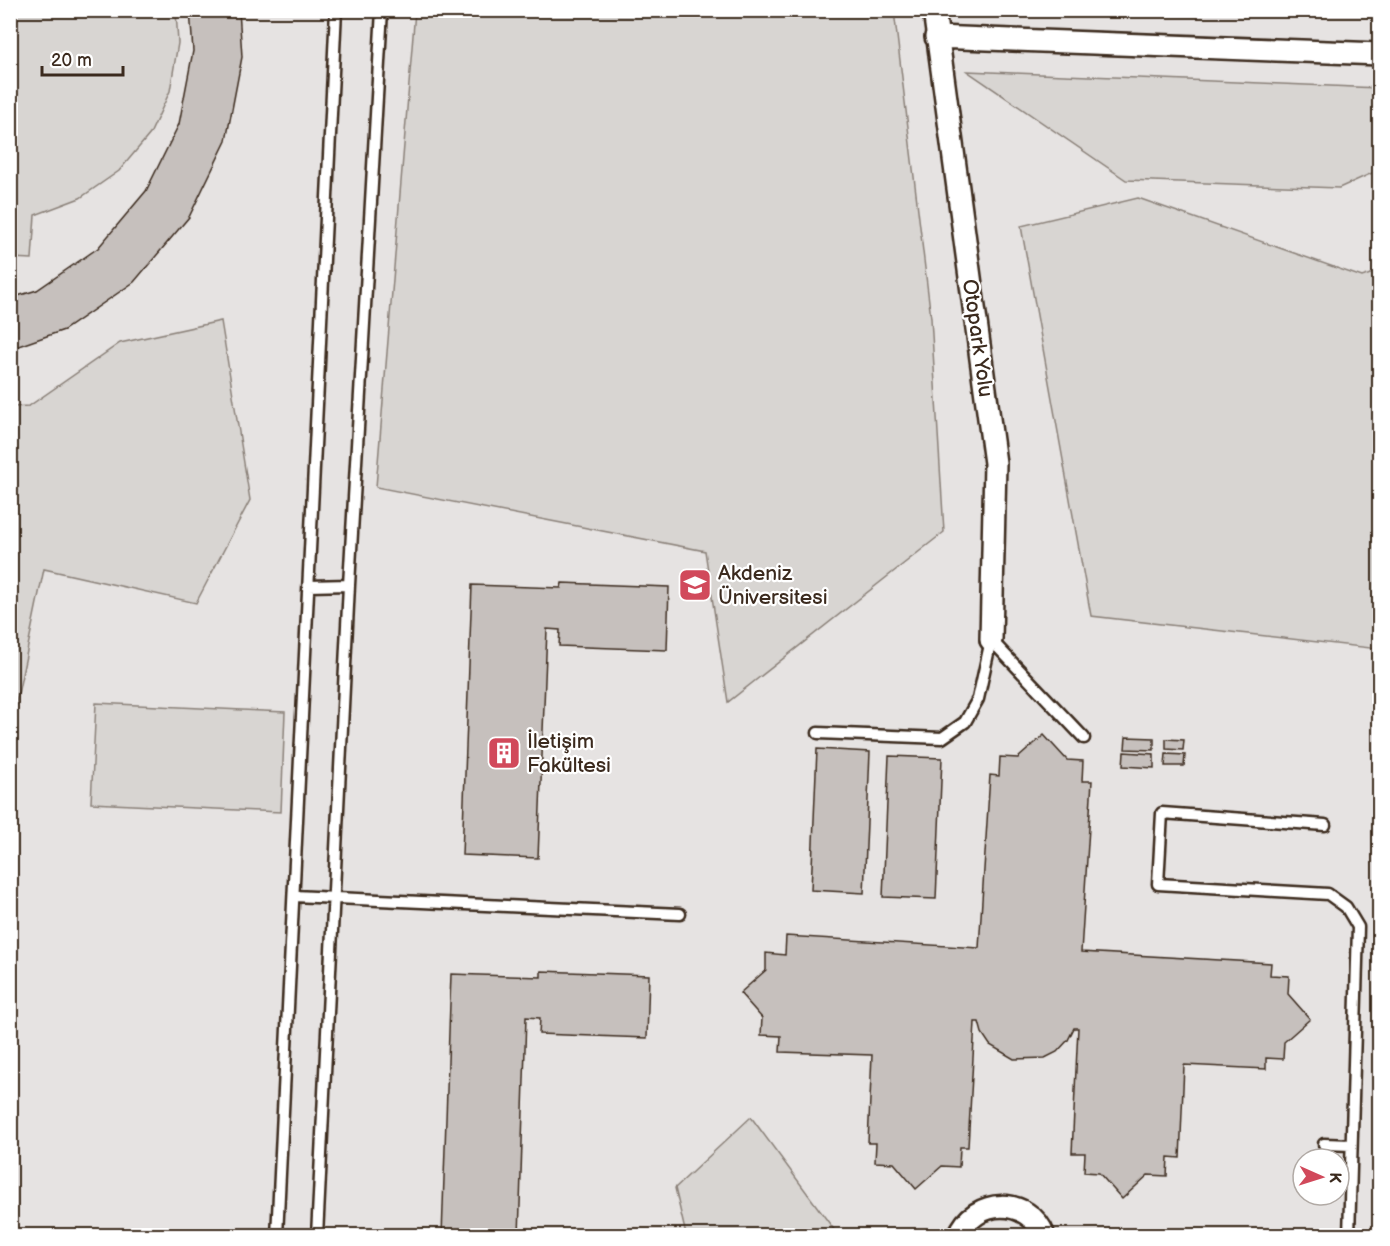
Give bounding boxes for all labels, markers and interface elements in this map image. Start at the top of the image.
scale bar [42,39,123,77]
text: 20 m [51,50,92,71]
street label: Otopark Yolu [957,278,998,399]
place label: Akdeniz Üniversitesi [718,561,828,610]
school or university icon: Akdeniz Üniversitesi [677,567,713,603]
place label: İletişim Fakültesi [527,729,611,778]
building icon: İletişim Fakültesi [486,735,522,771]
north arrow [1291,1147,1351,1207]
text: K [1325,1172,1344,1184]

